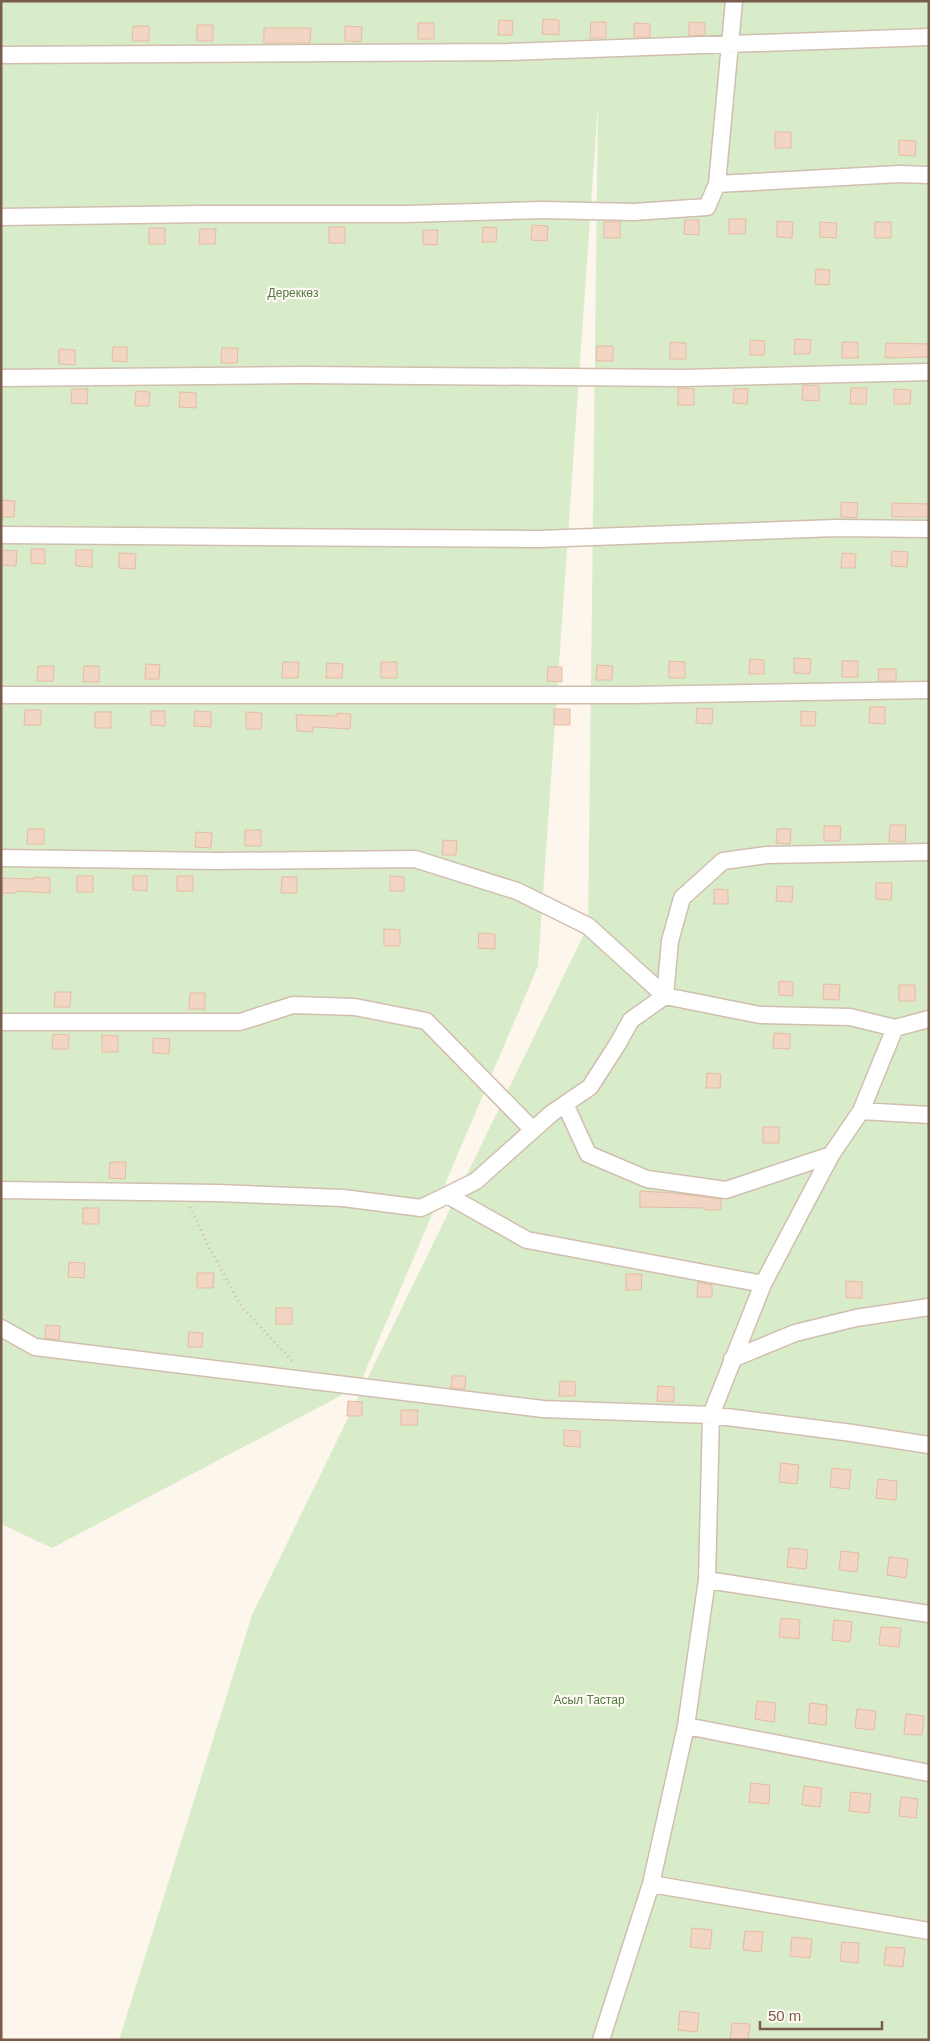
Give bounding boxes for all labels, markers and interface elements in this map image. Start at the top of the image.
park label: Дереккөз [268,286,319,300]
park label: Асыл Тастар [553,1693,625,1707]
scale bar [760,1998,882,2030]
text: 50 m [768,2007,801,2024]

